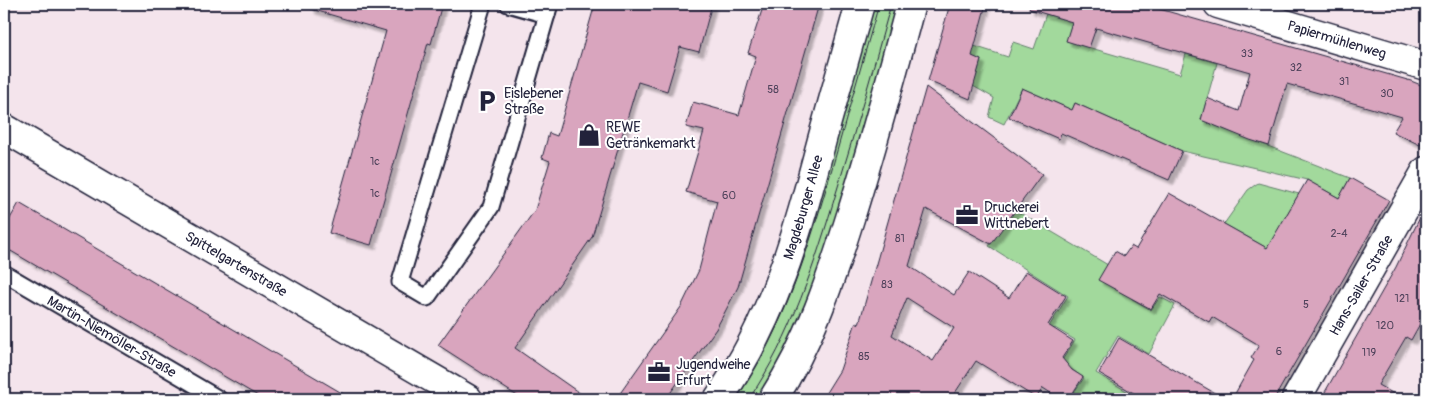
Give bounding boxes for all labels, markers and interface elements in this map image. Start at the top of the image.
street label: Papiermühlenweg [1285,17,1388,63]
house number: 33 [1241,47,1253,60]
house number: 32 [1290,61,1302,74]
house number: 31 [1339,75,1349,88]
house number: 58 [767,83,779,96]
place label: Eislebener Straße [504,85,564,118]
house number: 30 [1380,87,1394,100]
parking icon: Eislebener Straße [474,88,500,114]
place label: REWE Getränkemarkt [606,119,696,152]
shop icon: REWE Getränkemarkt [576,122,602,148]
street label: Magdeburger Allee [780,153,827,262]
house number: 1c [370,155,380,168]
house number: 1c [370,187,380,200]
house number: 60 [722,189,736,202]
place label: Druckerei Wittnebert [984,199,1049,232]
office icon: Druckerei Wittnebert [954,202,980,228]
house number: 2-4 [1330,227,1348,240]
street label: Spittelgartenstraße [182,228,290,301]
house number: 81 [895,232,905,245]
street label: Hans-Sailer-Straße [1326,232,1397,339]
house number: 83 [881,278,893,291]
street label: Martin-Niemöller-Straße [44,292,179,381]
house number: 121 [1395,292,1409,305]
house number: 5 [1303,298,1309,311]
house number: 120 [1376,319,1394,332]
house number: 6 [1276,345,1282,358]
house number: 119 [1362,346,1376,359]
house number: 85 [858,350,870,363]
place label: Jugendweihe Erfurt [676,356,751,389]
office icon: Jugendweihe Erfurt [646,359,672,385]

